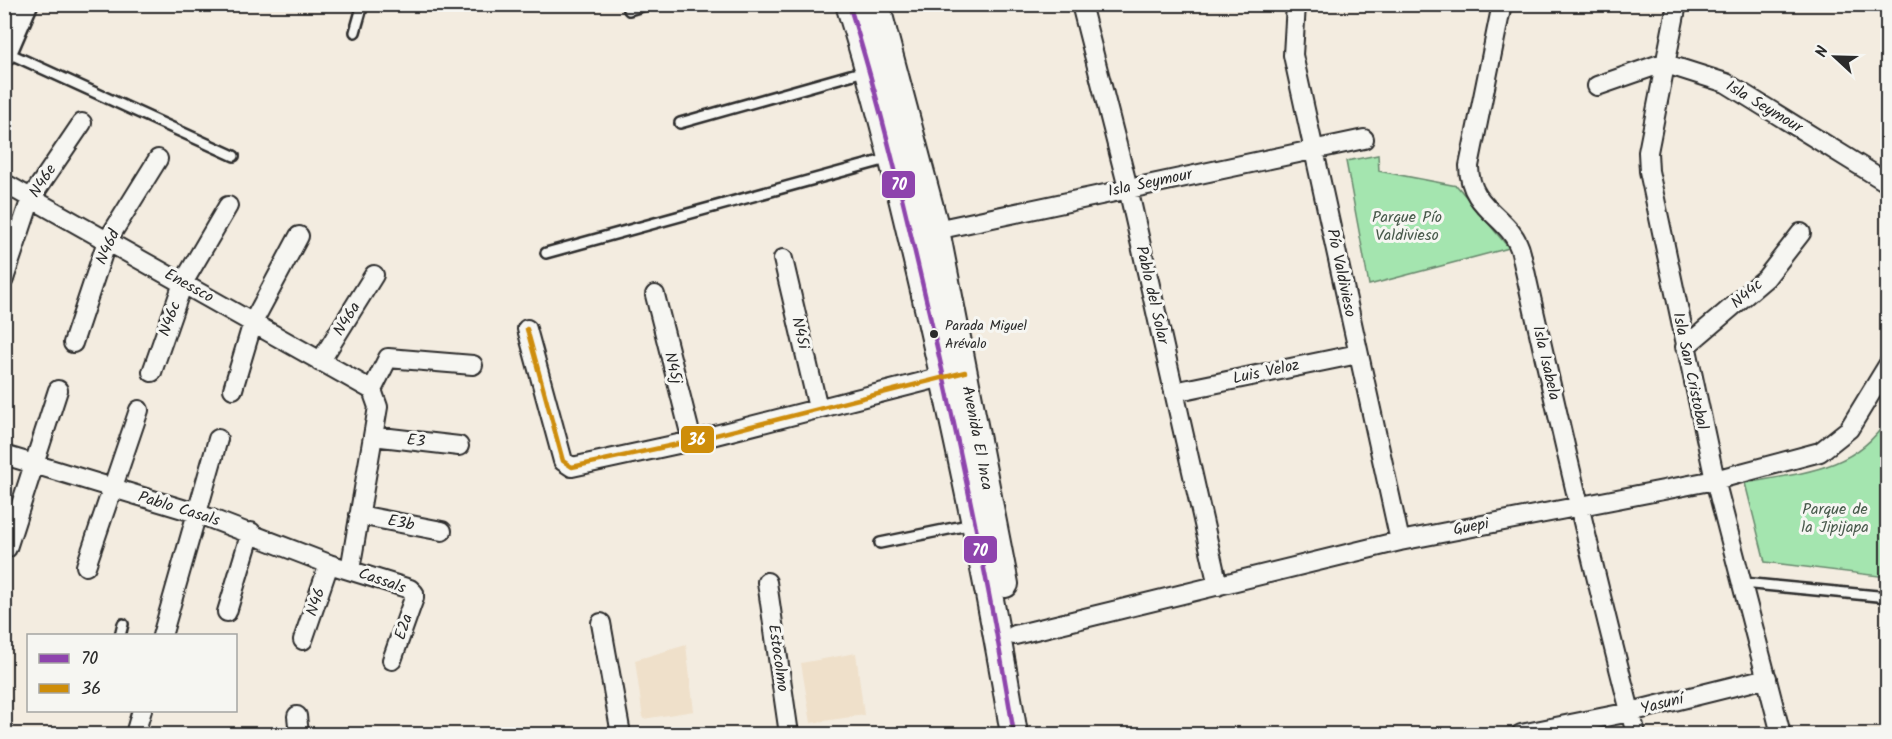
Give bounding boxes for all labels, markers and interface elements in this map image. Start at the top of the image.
north arrow [1805,27,1865,87]
text: N [1809,43,1836,61]
street label: Isla Seymour [1721,74,1809,141]
street label: N46e [23,159,63,203]
street label: Isla Seymour [1105,162,1196,204]
line badge: 70 [881,170,916,199]
text: 70 [891,173,908,198]
park label: Parque Pío Valdivieso [1372,205,1442,248]
street label: N46d [89,224,127,269]
street label: Pío Valdivieso [1319,227,1363,319]
street label: Pablo del Solar [1129,243,1176,348]
street label: Enessco [160,262,218,310]
street label: N44c [1725,273,1769,315]
street label: N46a [327,297,367,341]
street label: N46c [152,298,188,340]
street label: Isla San Cristobal [1665,310,1715,432]
street label: N45i [784,315,816,353]
place label: Parada Miguel Arévalo [945,315,1028,355]
street label: Isla Isabela [1525,323,1567,403]
marker: Parada Miguel Arévalo [928,328,940,340]
street label: N45j [657,349,689,388]
street label: Luis Veloz [1230,353,1302,391]
street label: Avenida El Inca [955,384,999,492]
line badge: 36 [680,425,715,454]
street label: E3 [405,427,427,455]
text: 36 [687,428,706,453]
street label: Pablo Casals [135,485,223,533]
park label: Parque de la Jipijapa [1801,497,1869,540]
street label: E3b [385,508,417,538]
street label: Guepi [1451,511,1492,543]
line badge: 70 [963,535,998,564]
text: 70 [972,539,989,564]
street label: Cassals [355,561,409,601]
street label: N46 [300,585,332,619]
street label: E2a [388,611,420,643]
street label: Estocolmo [761,623,795,693]
legend [27,634,237,712]
text: 70 [81,645,98,674]
text: 36 [81,675,101,704]
street label: Yasuní [1638,686,1688,721]

